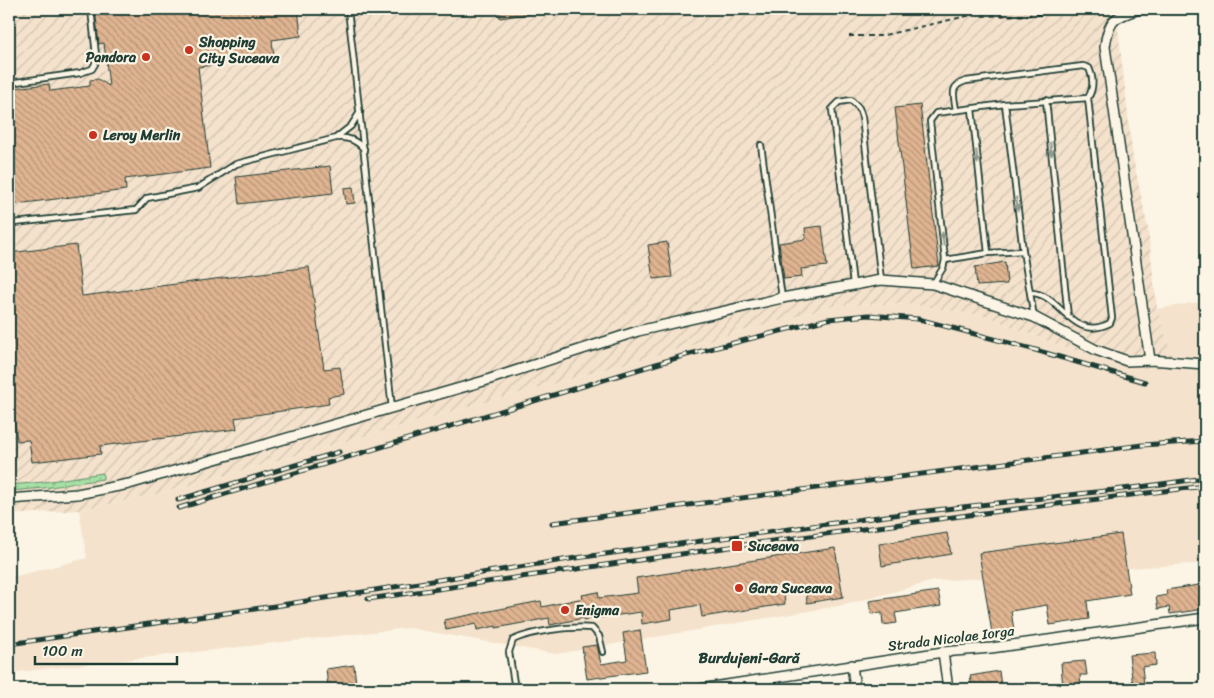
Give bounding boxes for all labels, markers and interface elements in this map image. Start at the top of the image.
place label: Shopping City Suceava [198,30,280,71]
marker: Shopping City Suceava [183,44,195,56]
place label: Pandora [86,45,137,70]
marker: Pandora [140,51,152,63]
place label: Leroy Merlin [103,123,181,148]
marker: Leroy Merlin [87,129,99,141]
one-way arrow [1047,141,1055,157]
one-way arrow [973,150,981,166]
one-way arrow [1013,197,1021,213]
one-way arrow [939,231,947,247]
place label: Suceava [747,534,799,559]
marker: Suceava [730,539,744,553]
place label: Gara Suceava [748,576,833,601]
marker: Gara Suceava [733,582,745,594]
place label: Enigma [575,598,620,623]
marker: Enigma [559,604,571,616]
street label: Strada Nicolae Iorga [886,618,1017,659]
scale bar [35,633,178,665]
text: 100 m [42,638,83,664]
district label: Burdujeni-Gară [699,645,801,671]

